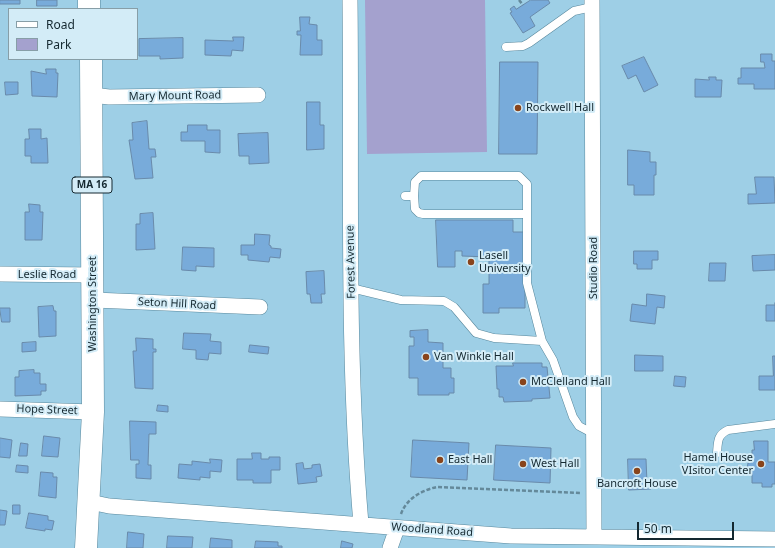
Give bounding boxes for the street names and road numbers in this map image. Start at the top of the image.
street label: Mary Mount Road [129,89,221,103]
road number: MA 16 [72,177,112,193]
street label: Forest Avenue [344,225,358,299]
street label: Studio Road [587,237,601,299]
street label: Washington Street [86,256,100,352]
street label: Leslie Road [18,268,76,282]
street label: Seton Hill Road [137,295,217,313]
street label: Hope Street [16,402,78,418]
street label: Woodland Road [391,521,473,539]

